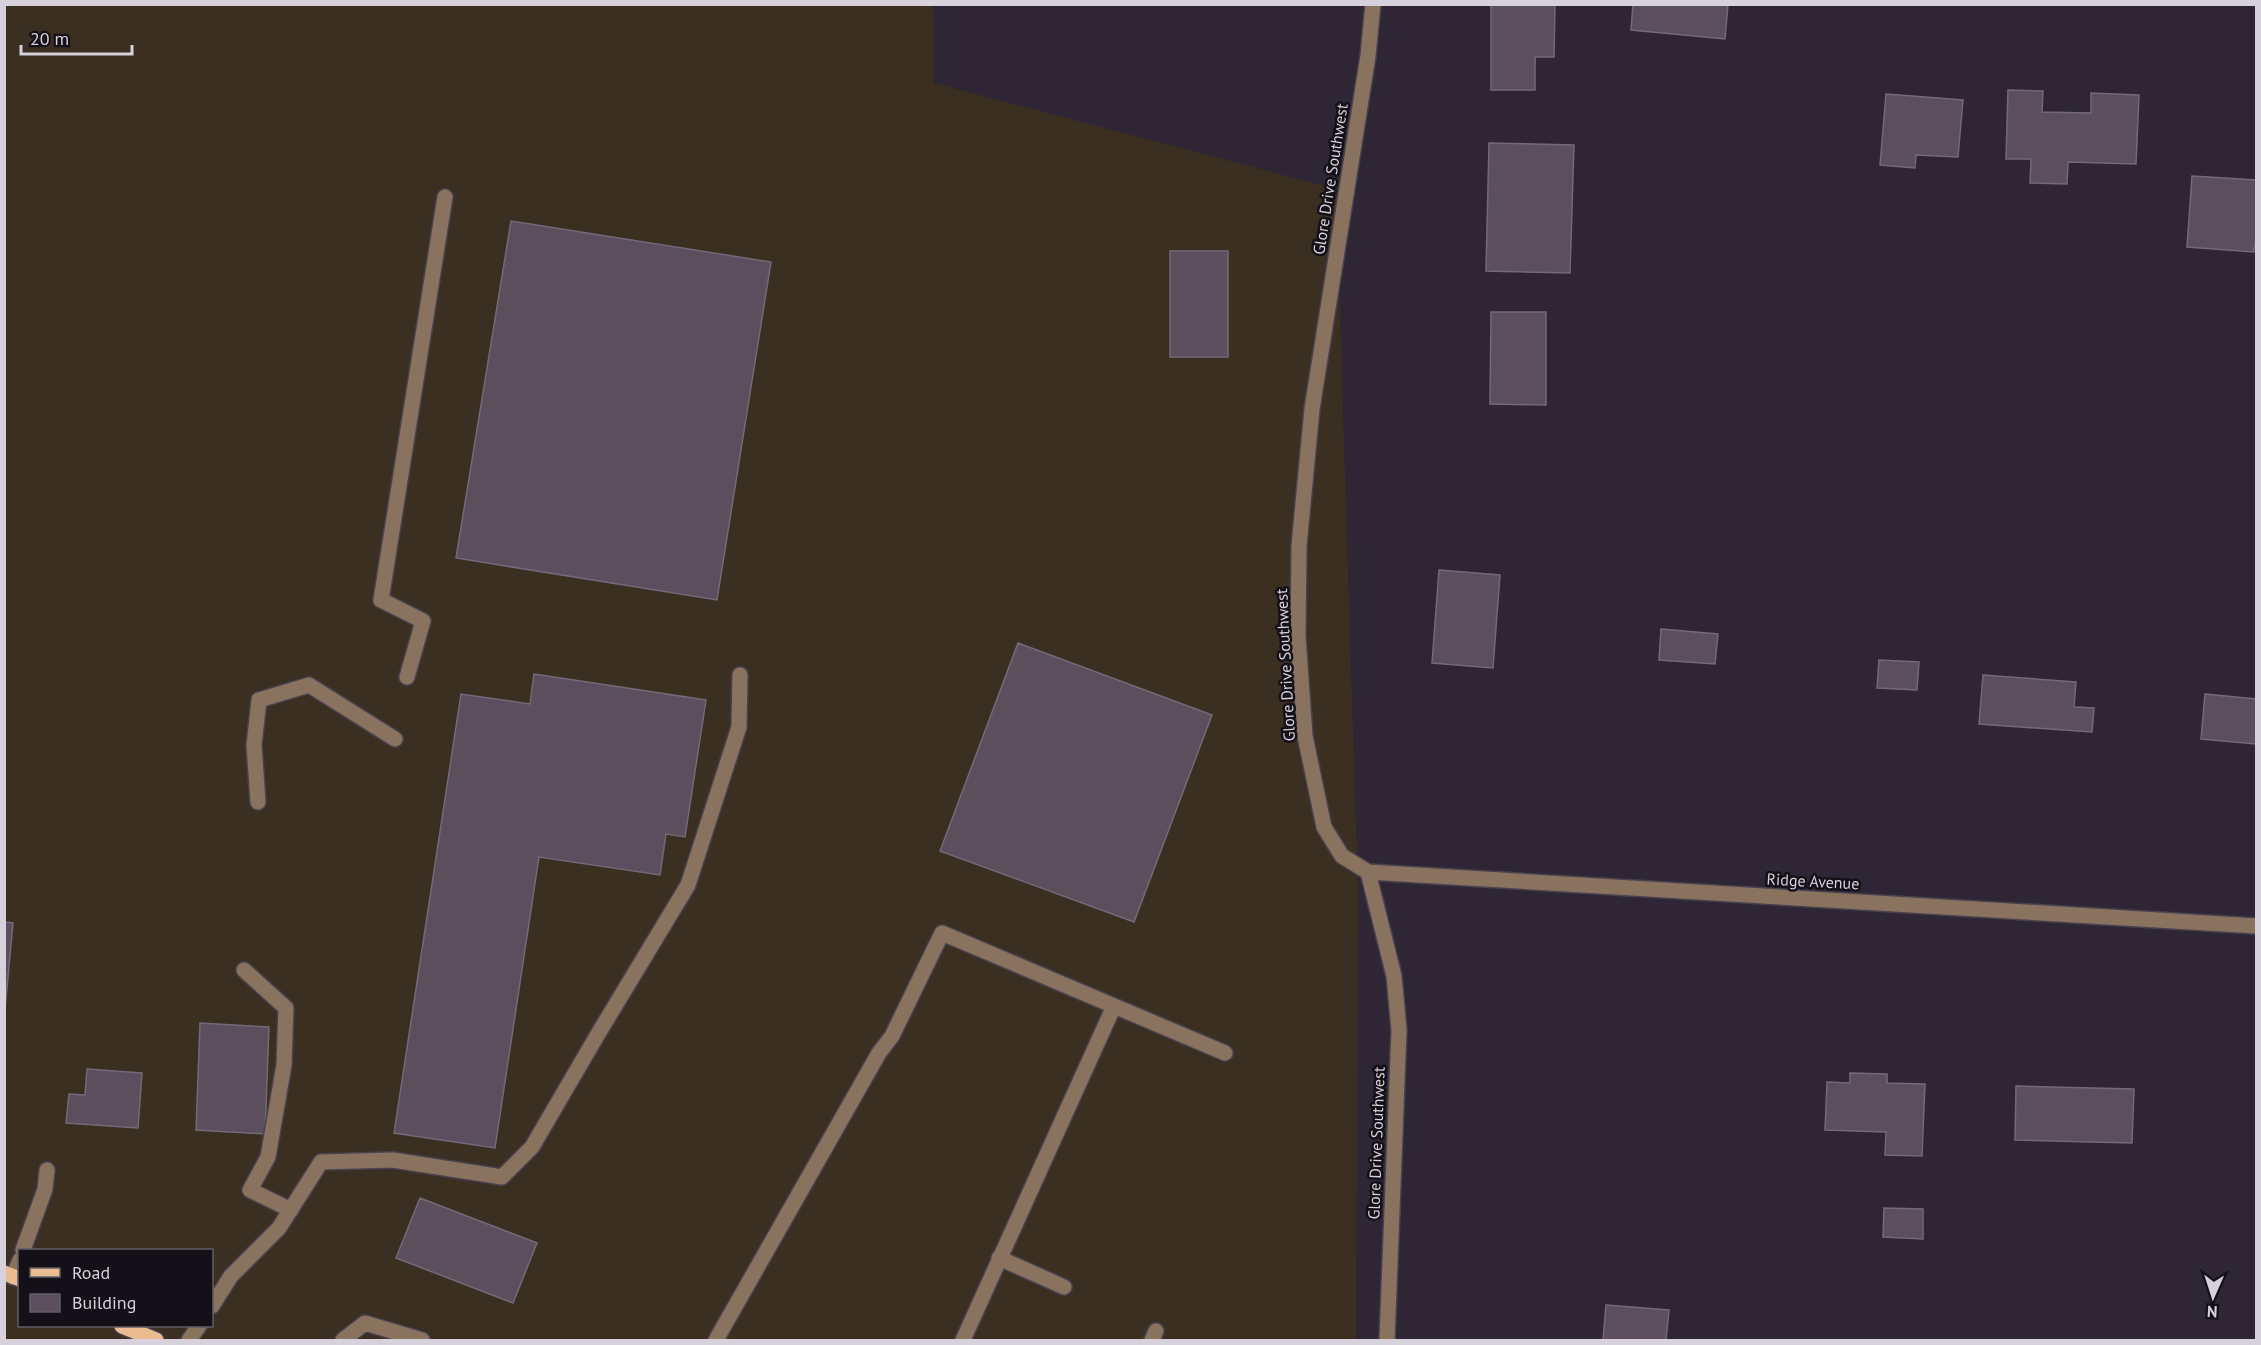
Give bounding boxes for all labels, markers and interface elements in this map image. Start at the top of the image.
scale bar [21,18,132,56]
text: 20 m [30,27,69,50]
street label: Glore Drive Southwest [1308,101,1352,256]
street label: Glore Drive Southwest [1271,588,1299,742]
street label: Ridge Avenue [1766,869,1860,893]
street label: Glore Drive Southwest [1363,1066,1389,1220]
legend [18,1249,213,1327]
text: Road [72,1261,110,1284]
north arrow [2183,1267,2243,1327]
text: Building [72,1291,136,1314]
text: N [2206,1302,2218,1322]

